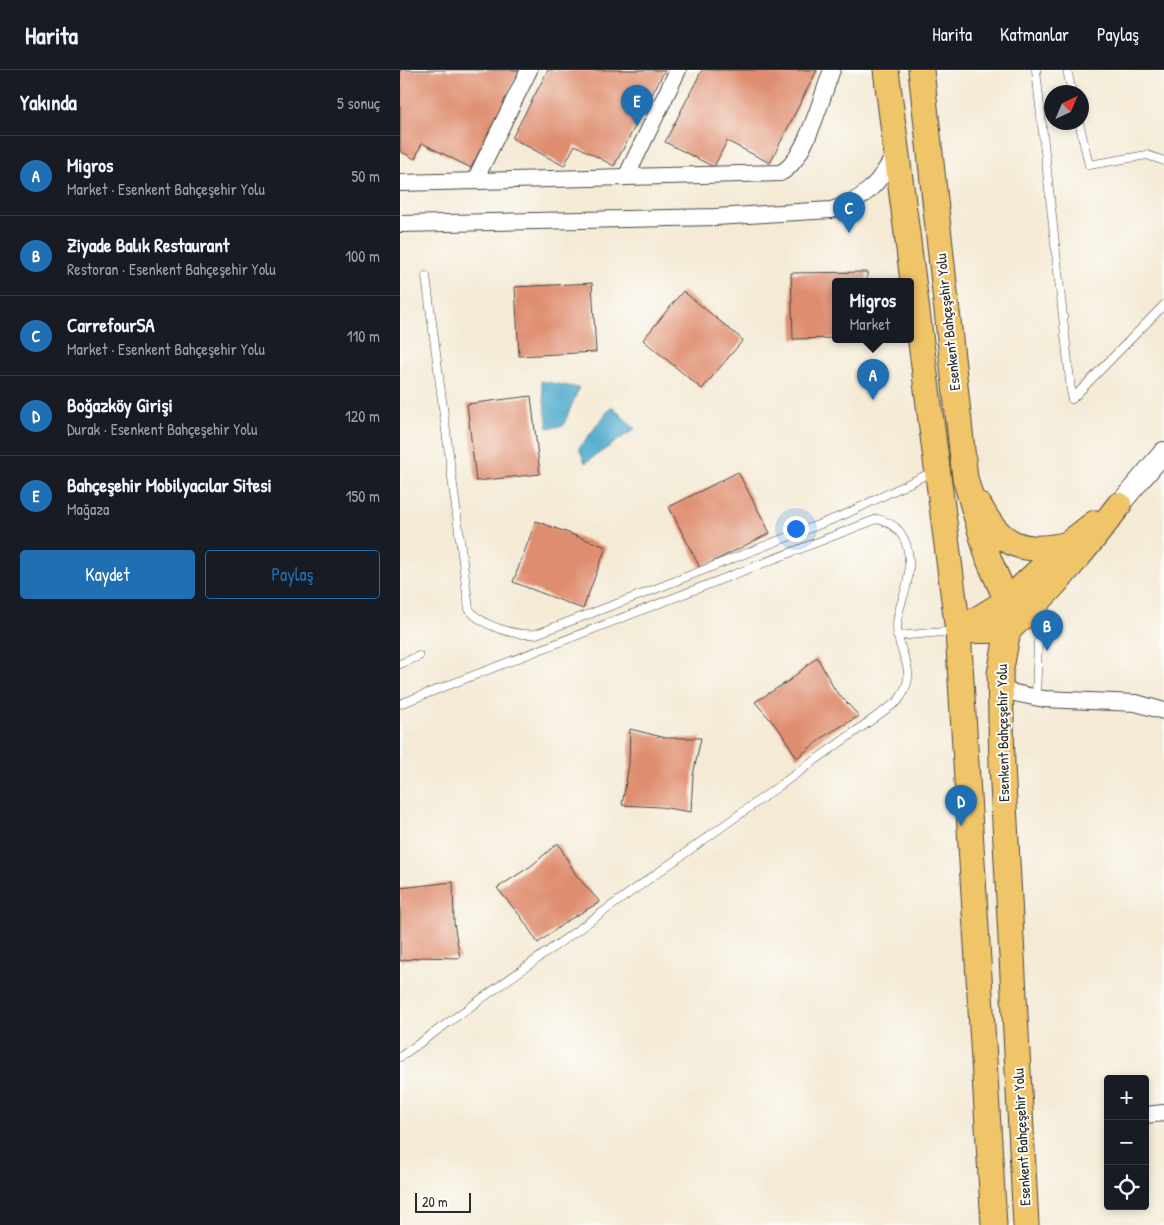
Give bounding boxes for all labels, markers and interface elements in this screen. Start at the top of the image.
text: Harita [25,19,78,51]
text: Harita [932,22,972,47]
text: Katmanlar [1000,22,1069,47]
text: Paylaş [1097,22,1139,47]
pin: E [621,85,653,126]
north arrow [1044,85,1089,130]
text: Yakında [20,88,77,117]
text: 5 sonuç [337,92,380,114]
text: Migros [67,152,113,178]
text: A [32,165,40,187]
text: 50 m [352,165,380,187]
text: Market · Esenkent Bahçeşehir Yolu [67,178,265,200]
pin: C [833,192,865,233]
text: Ziyade Balık Restaurant [67,232,229,258]
text: B [32,245,40,267]
text: 100 m [345,245,380,267]
street label: Esenkent Bahçeşehir Yolu [930,253,965,392]
text: Restoran · Esenkent Bahçeşehir Yolu [67,258,276,280]
popup [832,278,914,343]
text: Migros [850,287,896,313]
text: CarrefourSA [67,312,154,338]
text: Market [850,313,890,335]
text: C [32,325,40,347]
text: 110 m [347,325,380,347]
text: Market · Esenkent Bahçeşehir Yolu [67,338,265,360]
pin: A [857,359,889,400]
text: Boğazköy Girişi [67,392,173,418]
text: D [32,405,40,427]
text: 120 m [345,405,380,427]
text: Durak · Esenkent Bahçeşehir Yolu [67,418,257,440]
text: Bahçeşehir Mobilyacılar Sitesi [67,472,272,498]
text: E [32,485,40,507]
text: 150 m [346,485,380,507]
text: Mağaza [67,498,109,520]
your location [783,516,809,542]
button: Kaydet [20,550,195,599]
button: Paylaş [205,550,380,599]
pin: B [1031,610,1063,651]
street label: Esenkent Bahçeşehir Yolu [991,664,1014,802]
pin: D [945,785,977,826]
street label: Esenkent Bahçeşehir Yolu [1007,1068,1036,1206]
map controls [1104,1075,1149,1210]
button: + [1104,1075,1149,1120]
button: − [1104,1120,1149,1165]
button: locate [1104,1165,1149,1210]
scale bar [415,1190,471,1213]
text: 20 m [422,1192,448,1211]

